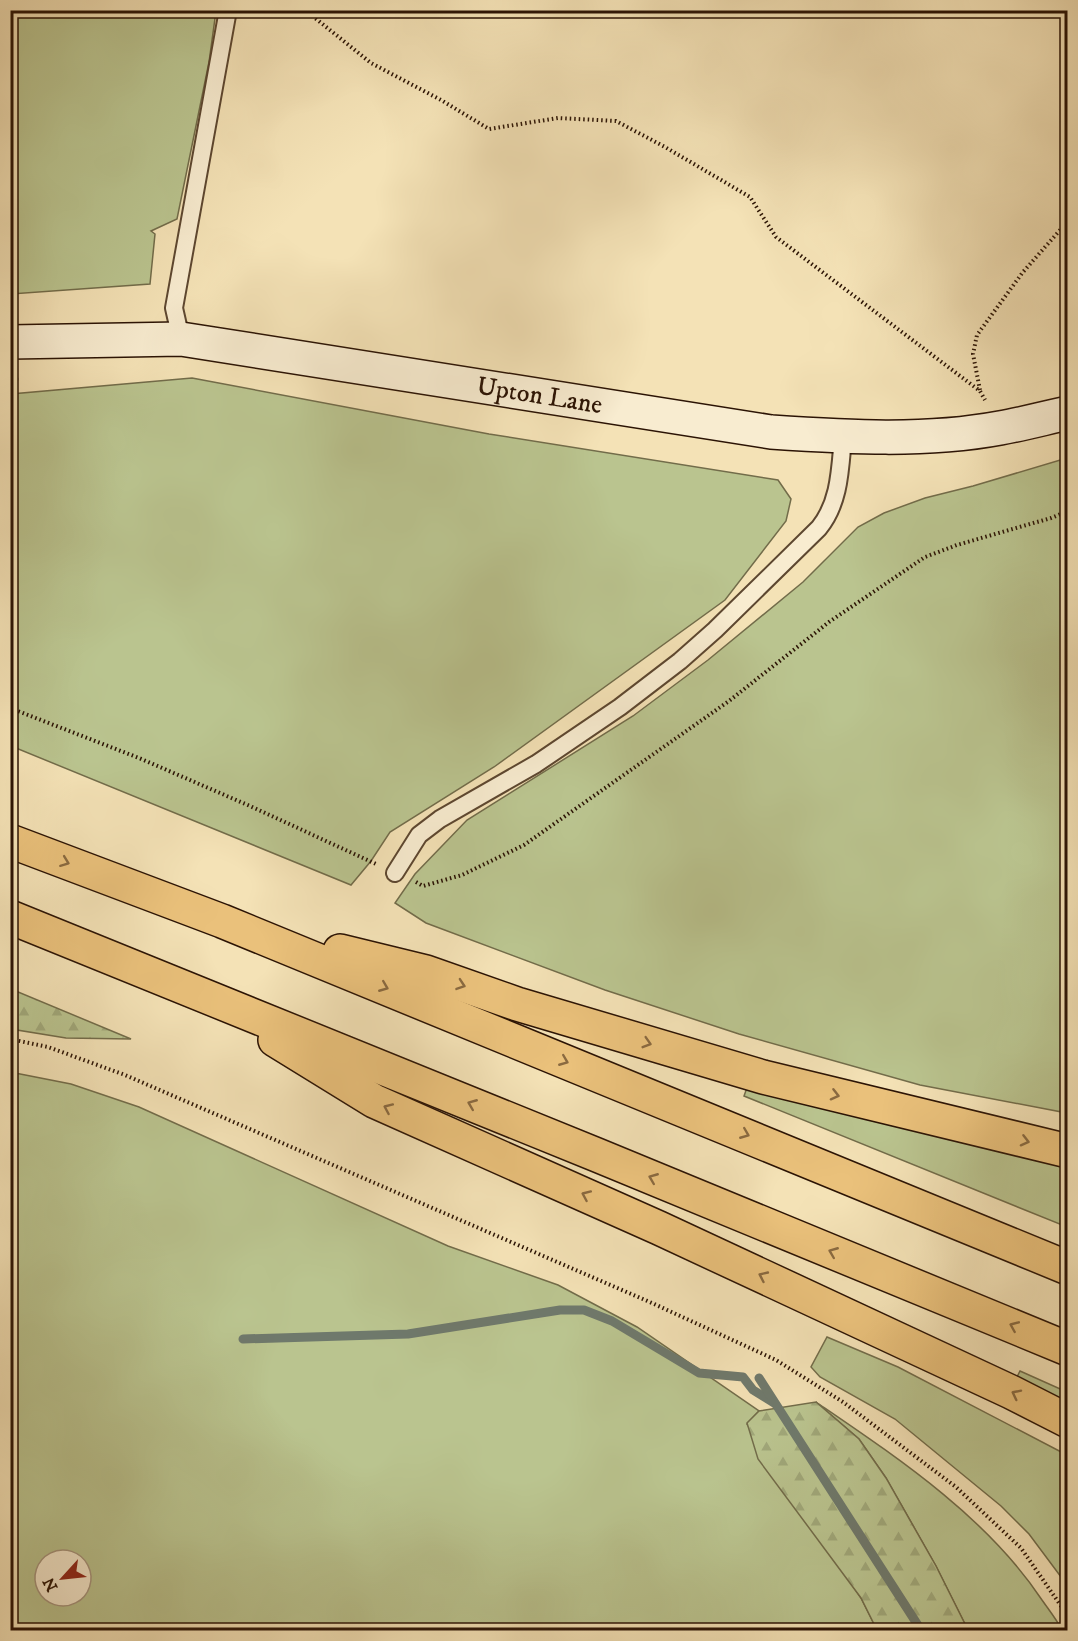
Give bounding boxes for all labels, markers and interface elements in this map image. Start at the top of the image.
street label: Upton Lane [474,369,605,422]
one-way arrow [59,854,70,867]
one-way arrow [455,977,466,990]
one-way arrow [377,980,388,992]
one-way arrow [641,1036,652,1048]
one-way arrow [558,1054,569,1066]
one-way arrow [830,1087,840,1100]
one-way arrow [468,1099,479,1111]
one-way arrow [384,1103,395,1115]
one-way arrow [738,1127,749,1139]
one-way arrow [1019,1133,1029,1146]
one-way arrow [648,1173,659,1185]
one-way arrow [581,1190,592,1202]
one-way arrow [829,1247,840,1259]
one-way arrow [758,1272,769,1284]
one-way arrow [1009,1321,1020,1333]
one-way arrow [1011,1390,1022,1401]
north arrow [33,1548,93,1608]
text: N [39,1574,62,1595]

